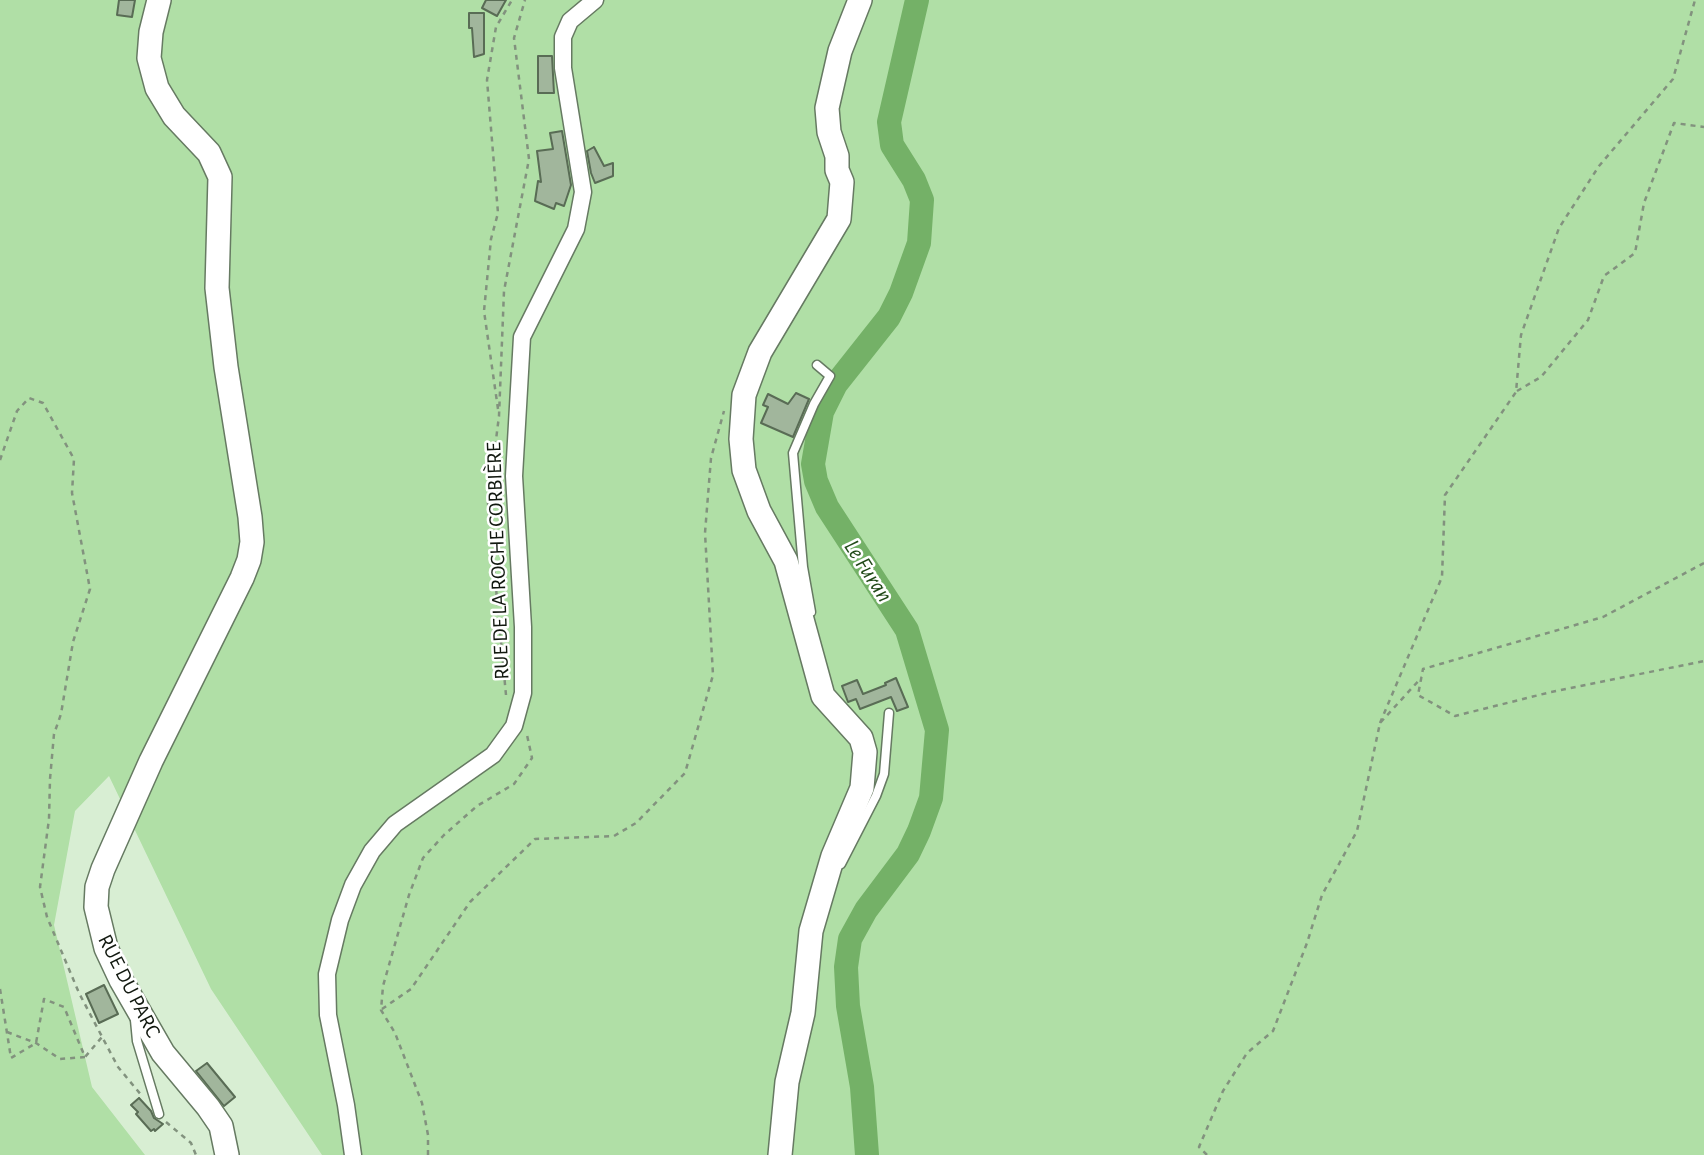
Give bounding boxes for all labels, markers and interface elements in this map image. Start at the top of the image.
street label: RUE DE LA ROCHE CORBIÈRE [481,442,515,680]
water label: Le Furan [838,535,898,607]
street label: RUE DU PARC [92,930,166,1042]

